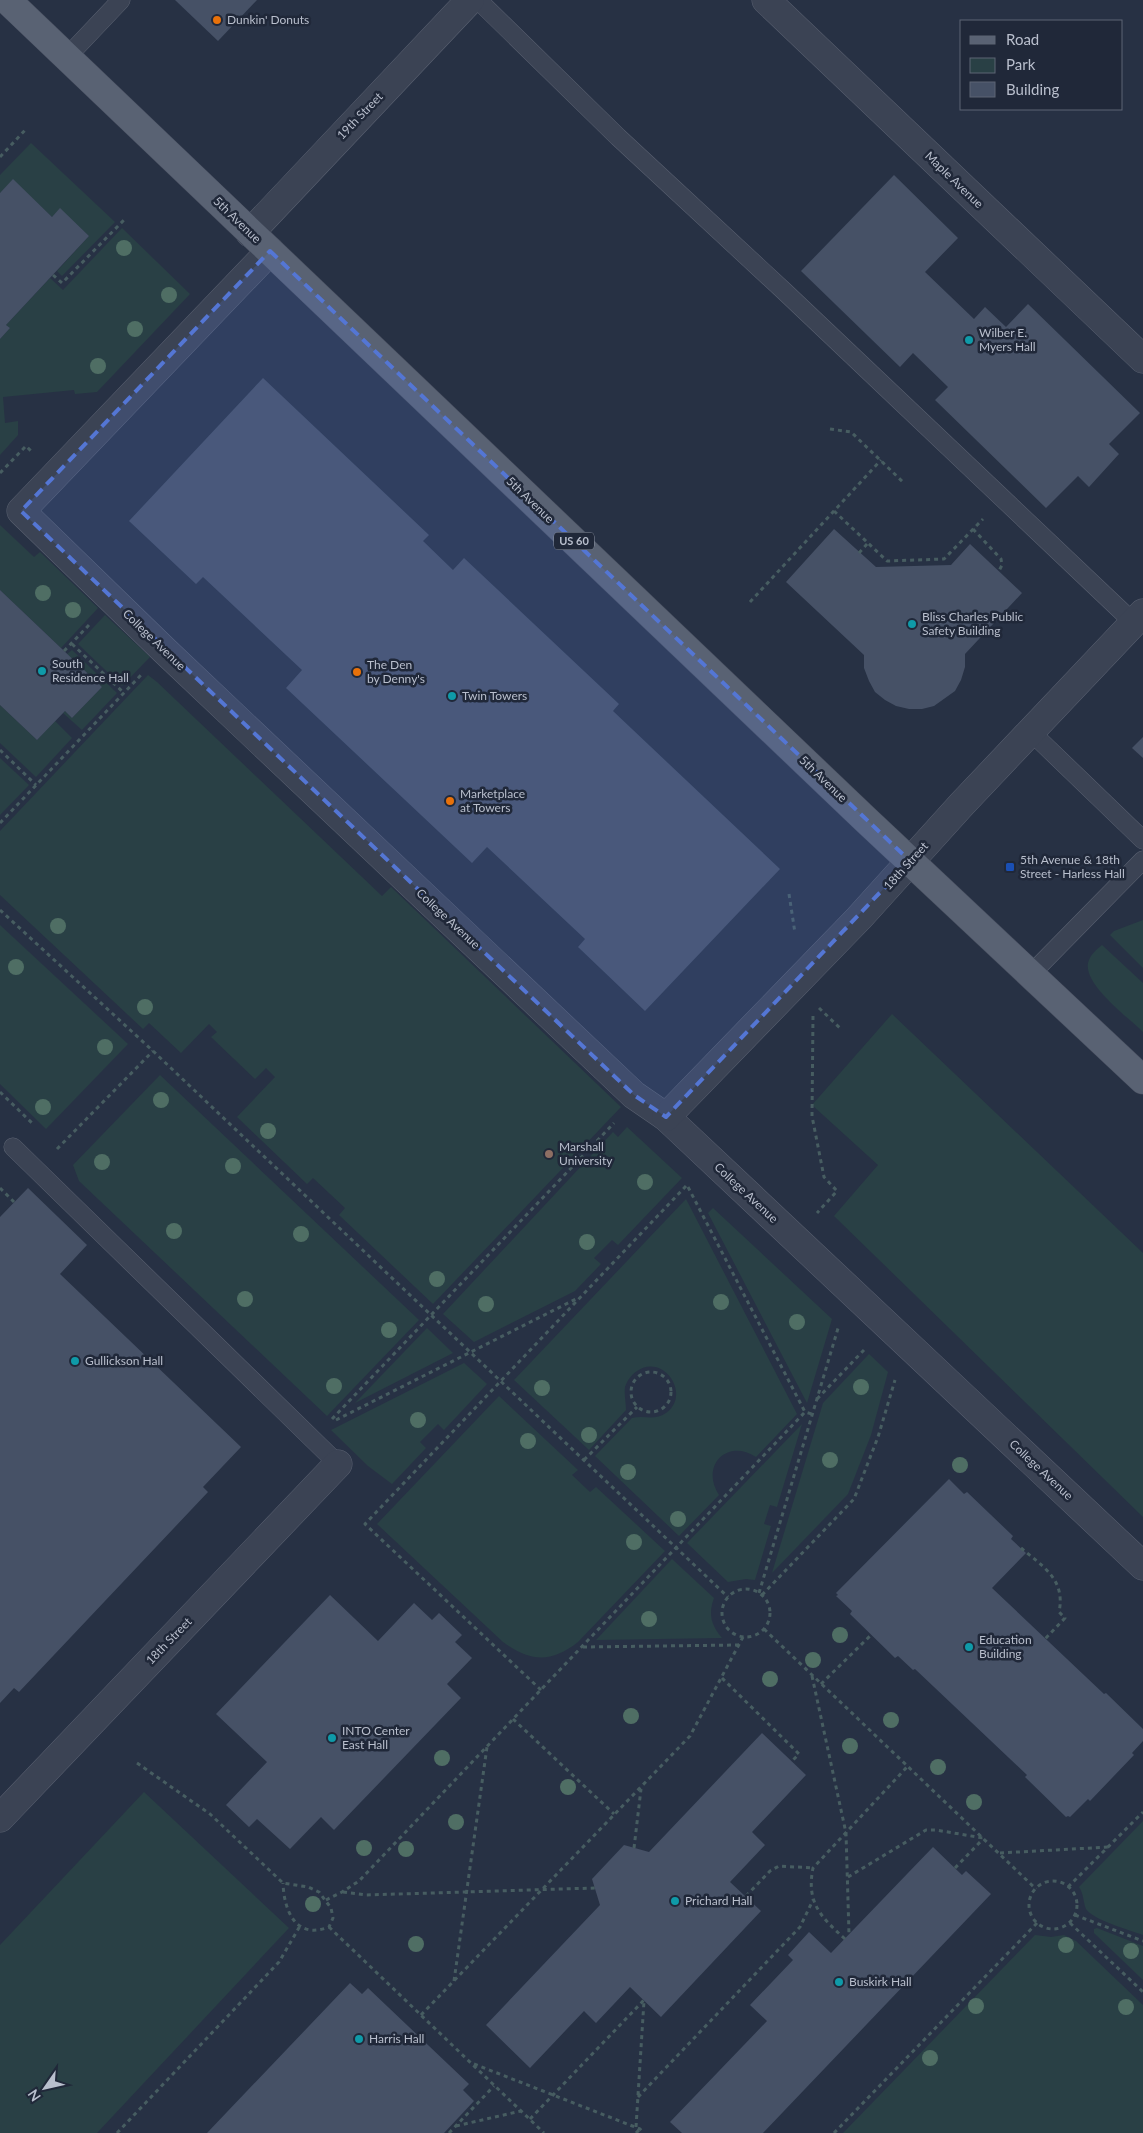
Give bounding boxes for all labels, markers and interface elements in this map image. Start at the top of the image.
place label: Dunkin' Donuts [227,12,309,27]
marker: Dunkin' Donuts [211,14,223,26]
legend [960,20,1123,110]
text: Road [1006,30,1039,48]
text: Park [1006,55,1036,73]
text: Building [1006,80,1059,98]
street label: 19th Street [334,89,386,142]
street label: Maple Avenue [922,148,987,211]
street label: 5th Avenue [210,193,264,246]
place label: Wilber E. Myers Hall [979,325,1036,354]
marker: Wilber E. Myers Hall [963,334,975,346]
street label: 5th Avenue [503,473,557,526]
road number: US 60 [554,532,594,550]
street label: College Avenue [120,606,189,673]
place label: Bliss Charles Public Safety Building [922,609,1024,638]
marker: Bliss Charles Public Safety Building [906,618,918,630]
place label: South Residence Hall [52,656,129,685]
place label: The Den by Denny's [367,657,425,686]
marker: South Residence Hall [36,665,48,677]
marker: The Den by Denny's [351,666,363,678]
place label: Twin Towers [462,688,527,703]
marker: Twin Towers [446,690,458,702]
street label: 5th Avenue [796,752,850,805]
place label: Marketplace at Towers [460,786,525,815]
marker: Marketplace at Towers [444,795,456,807]
street label: 18th Street [880,838,932,893]
place label: 5th Avenue & 18th Street - Harless Hall [1020,852,1125,881]
marker: 5th Avenue & 18th Street - Harless Hall [1004,861,1016,873]
street label: College Avenue [413,885,483,952]
place label: Marshall University [559,1139,613,1168]
marker: Marshall University [543,1148,555,1160]
street label: College Avenue [711,1159,781,1226]
place label: Gullickson Hall [85,1353,163,1368]
marker: Gullickson Hall [69,1355,81,1367]
street label: College Avenue [1006,1436,1076,1503]
street label: 18th Street [143,1614,195,1667]
place label: Education Building [979,1632,1032,1661]
marker: Education Building [963,1641,975,1653]
place label: INTO Center East Hall [342,1723,410,1752]
marker: INTO Center East Hall [326,1732,338,1744]
place label: Prichard Hall [685,1893,752,1908]
marker: Prichard Hall [669,1895,681,1907]
place label: Buskirk Hall [849,1974,912,1989]
marker: Buskirk Hall [833,1976,845,1988]
place label: Harris Hall [369,2031,424,2046]
marker: Harris Hall [353,2033,365,2045]
north arrow [20,2063,70,2113]
text: N [24,2086,44,2105]

